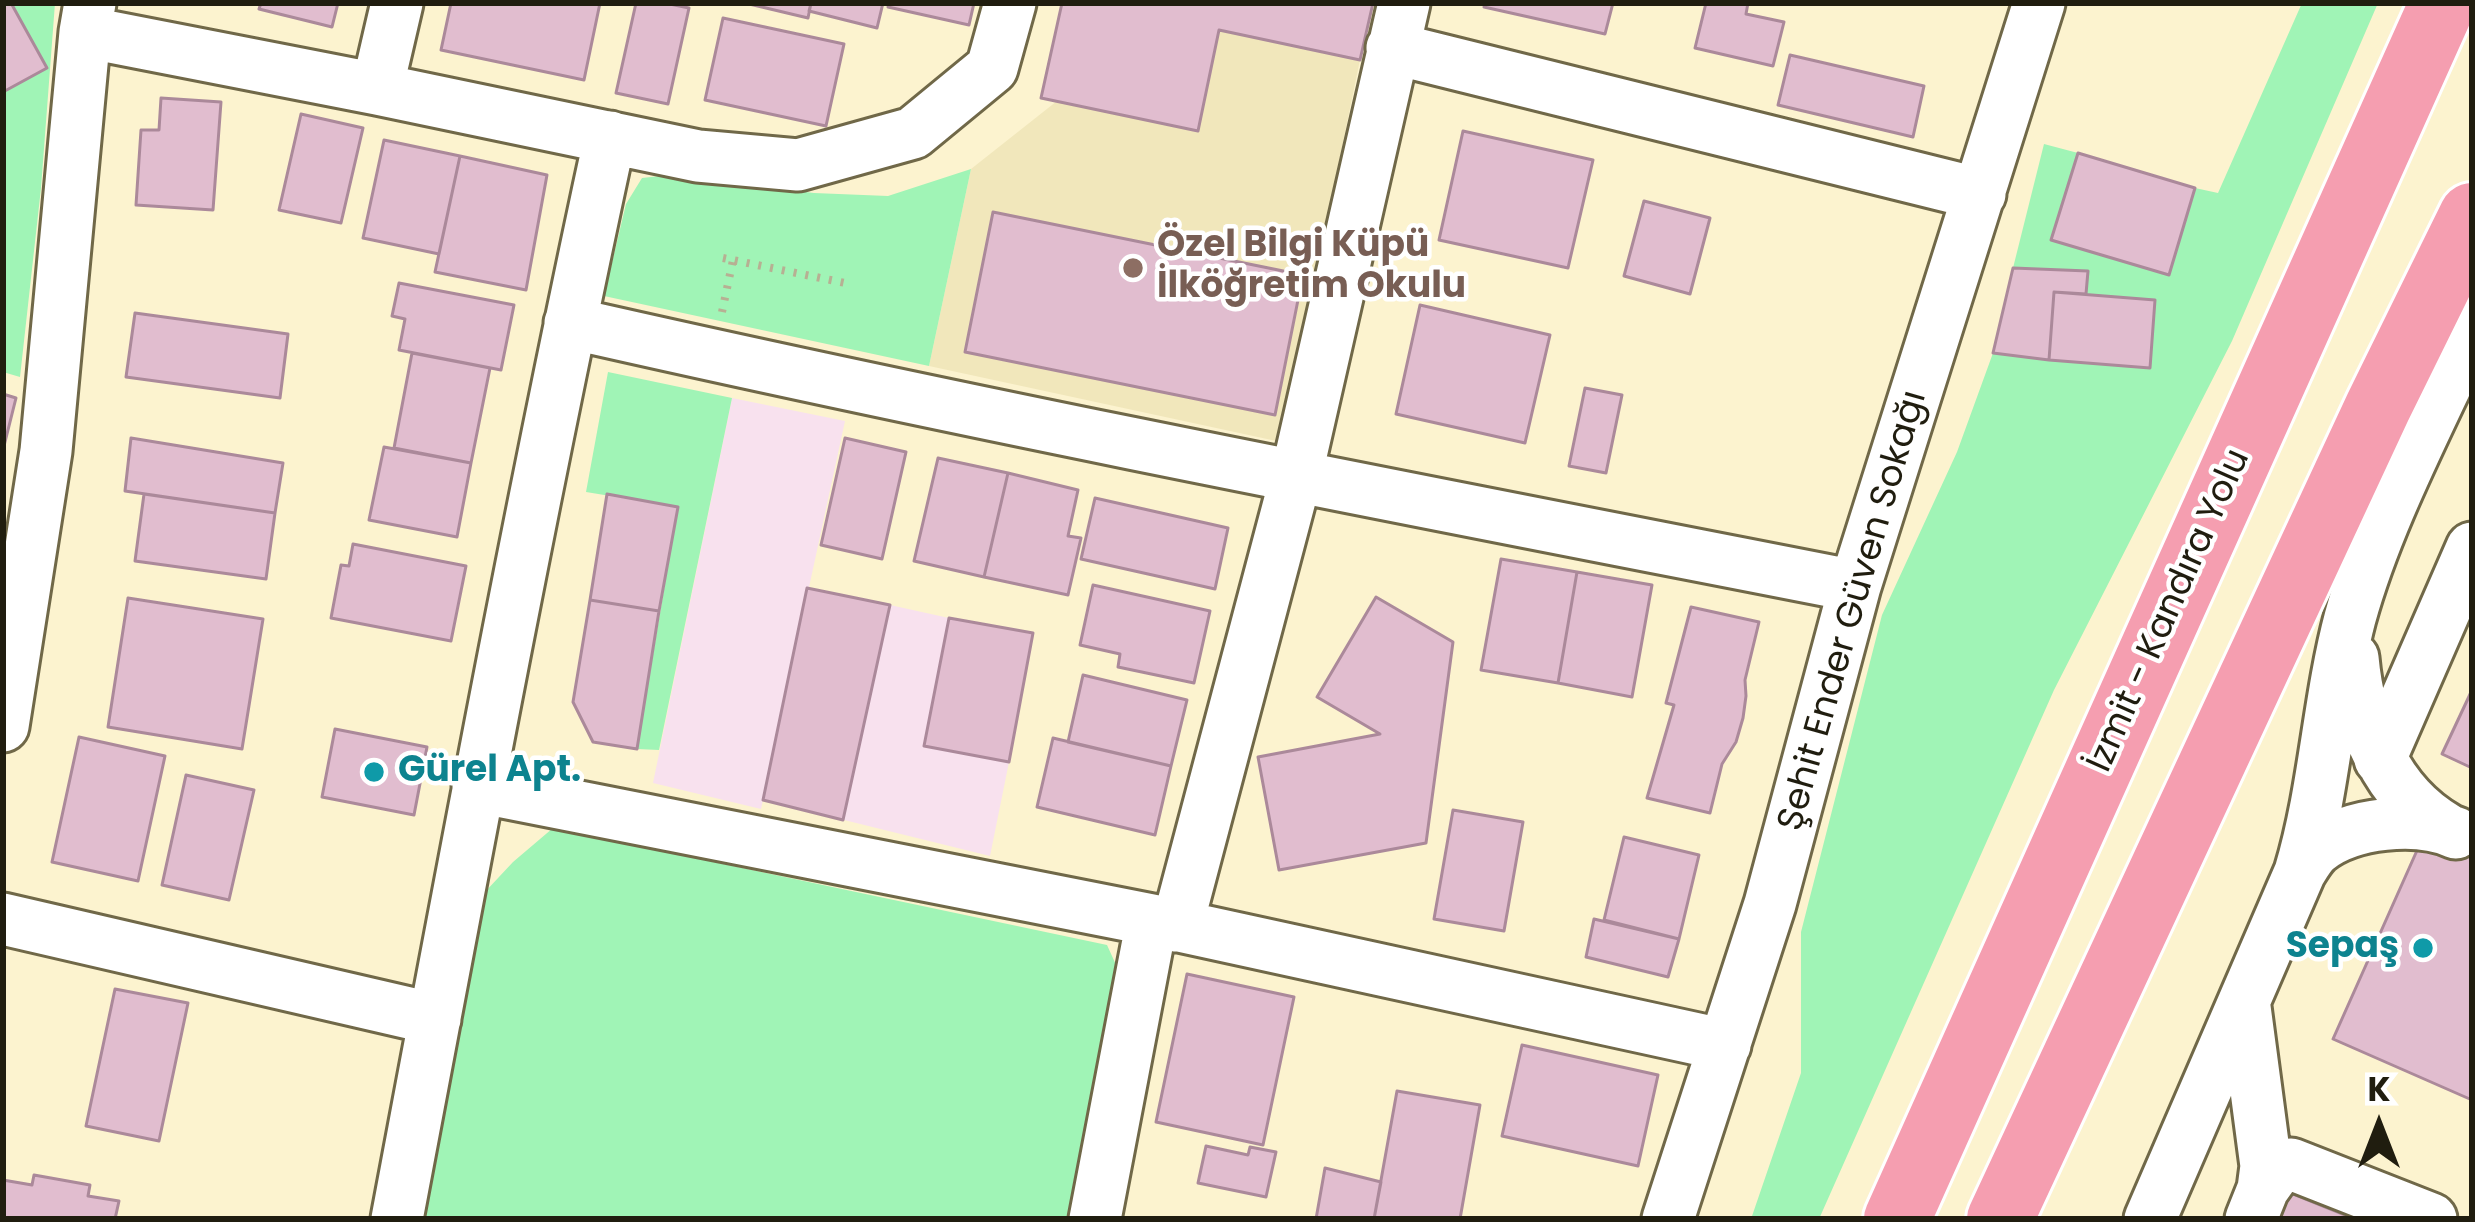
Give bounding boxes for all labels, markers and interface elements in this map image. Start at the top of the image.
place label: Özel Bilgi Küpü İlköğretim Okulu [1157,225,1466,310]
marker: Özel Bilgi Küpü İlköğretim Okulu [1120,255,1146,281]
street label: Şehit Ender Güven Sokağı [1770,386,1938,836]
street label: İzmit - Kandıra Yolu [2079,443,2261,779]
place label: Gürel Apt. [398,750,581,794]
marker: Gürel Apt. [361,759,387,785]
place label: Sepaş [2286,926,2399,970]
marker: Sepaş [2410,935,2436,961]
north arrow [2319,1066,2439,1186]
text: K [2367,1066,2391,1113]

